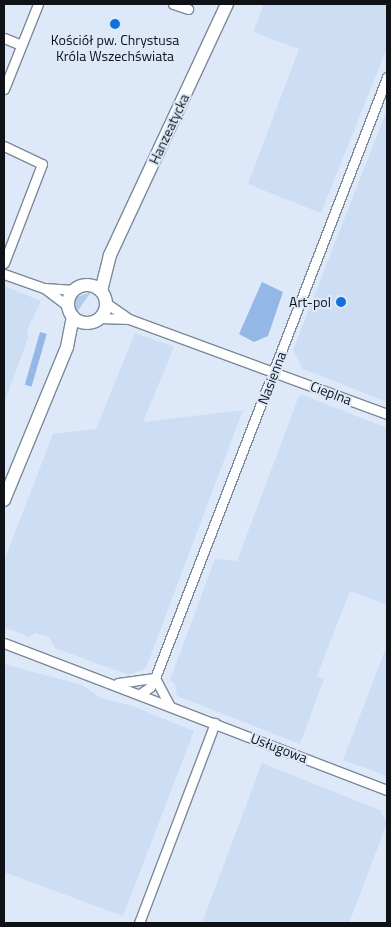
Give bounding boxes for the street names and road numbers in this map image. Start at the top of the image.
street label: Hanzeatycka [145,91,193,167]
street label: Nasienna [254,349,290,407]
street label: Cieplna [308,377,354,409]
street label: Usługowa [248,730,310,766]

